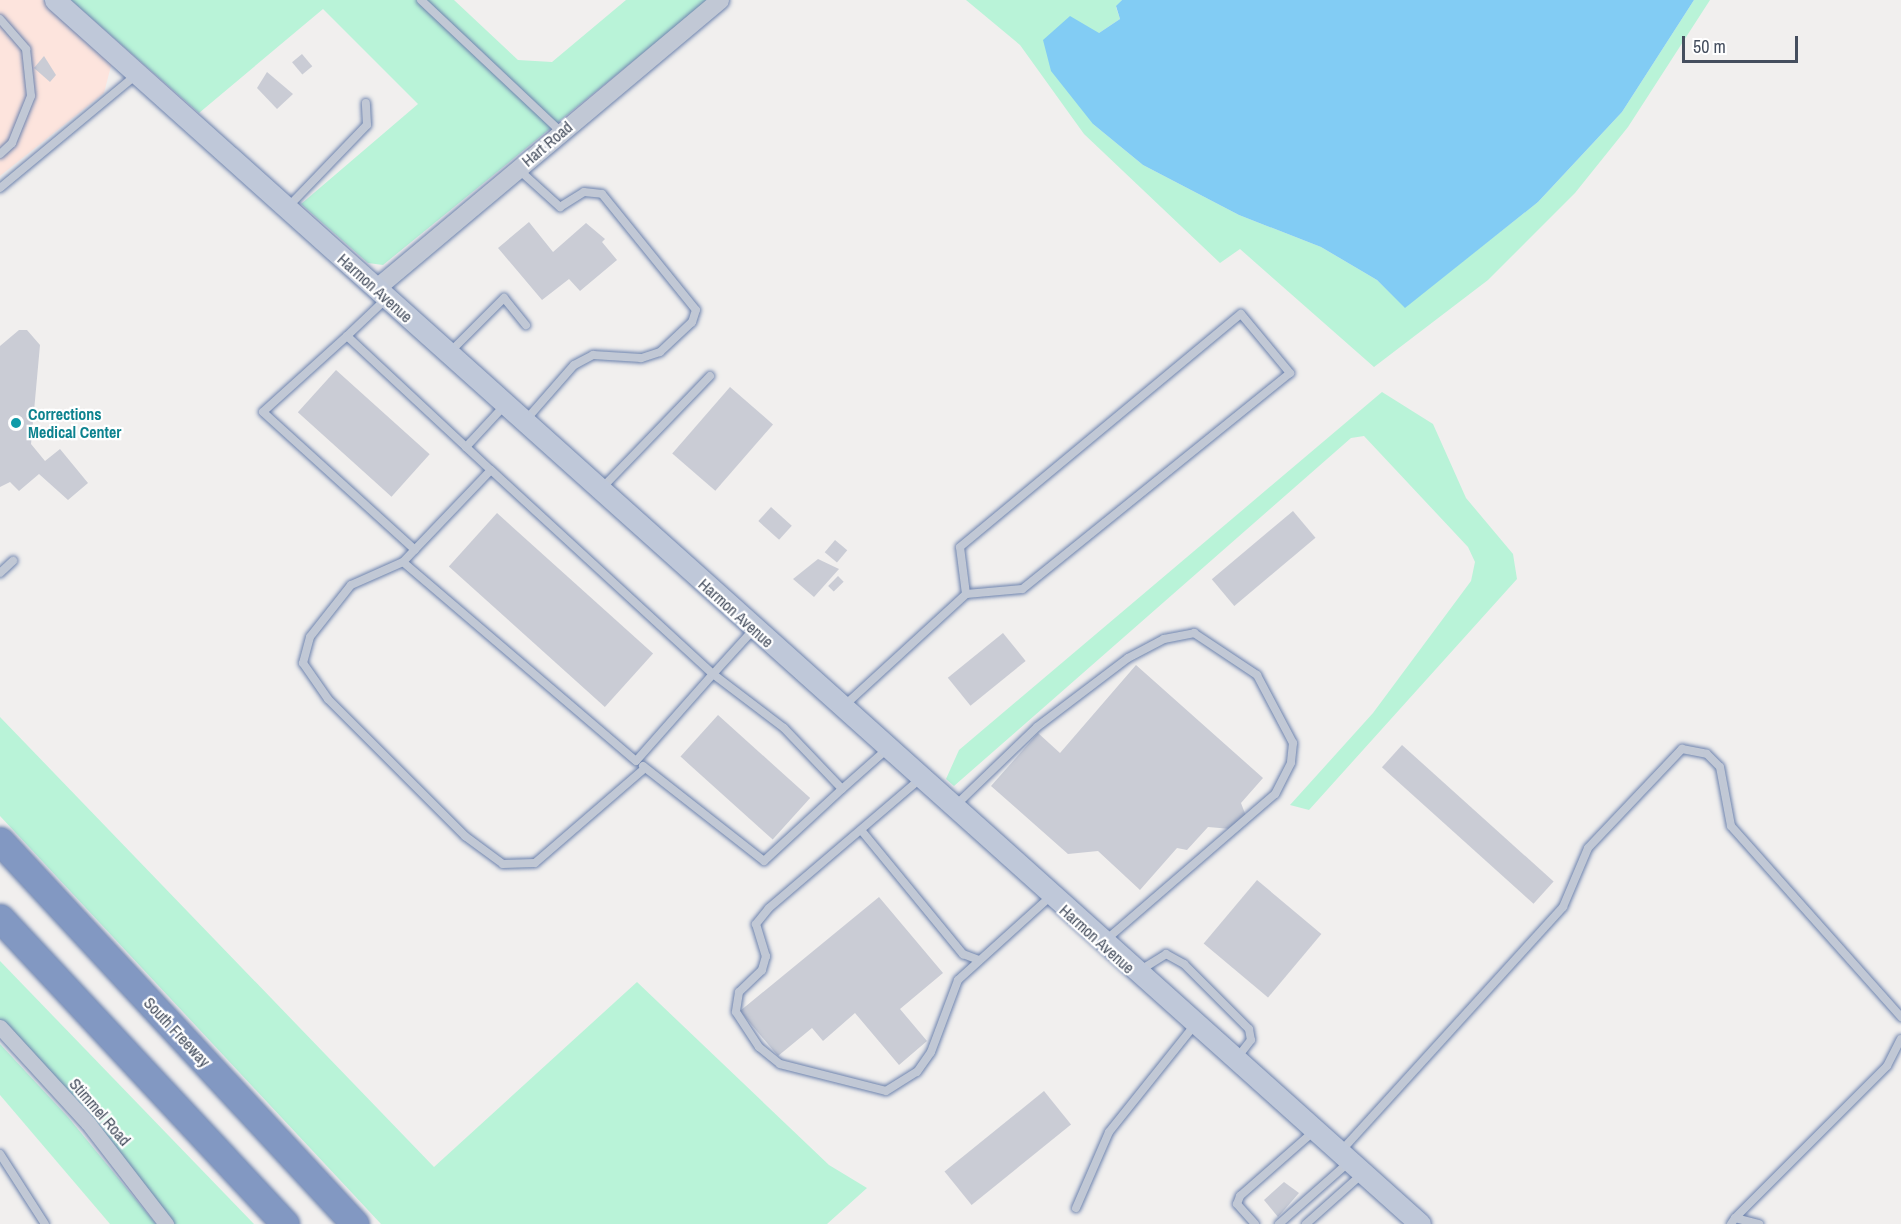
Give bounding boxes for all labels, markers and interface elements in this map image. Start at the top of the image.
scale bar [1685,24,1800,62]
text: 50 m [1693,34,1726,59]
street label: Hart Road [518,117,576,171]
street label: Harmon Avenue [333,249,417,327]
place label: Corrections Medical Center [28,404,121,442]
marker: Corrections Medical Center [9,416,23,430]
street label: Harmon Avenue [694,574,778,652]
street label: Harmon Avenue [1055,900,1139,978]
street label: South Freeway [140,993,214,1071]
street label: Stimmel Road [65,1074,135,1150]

